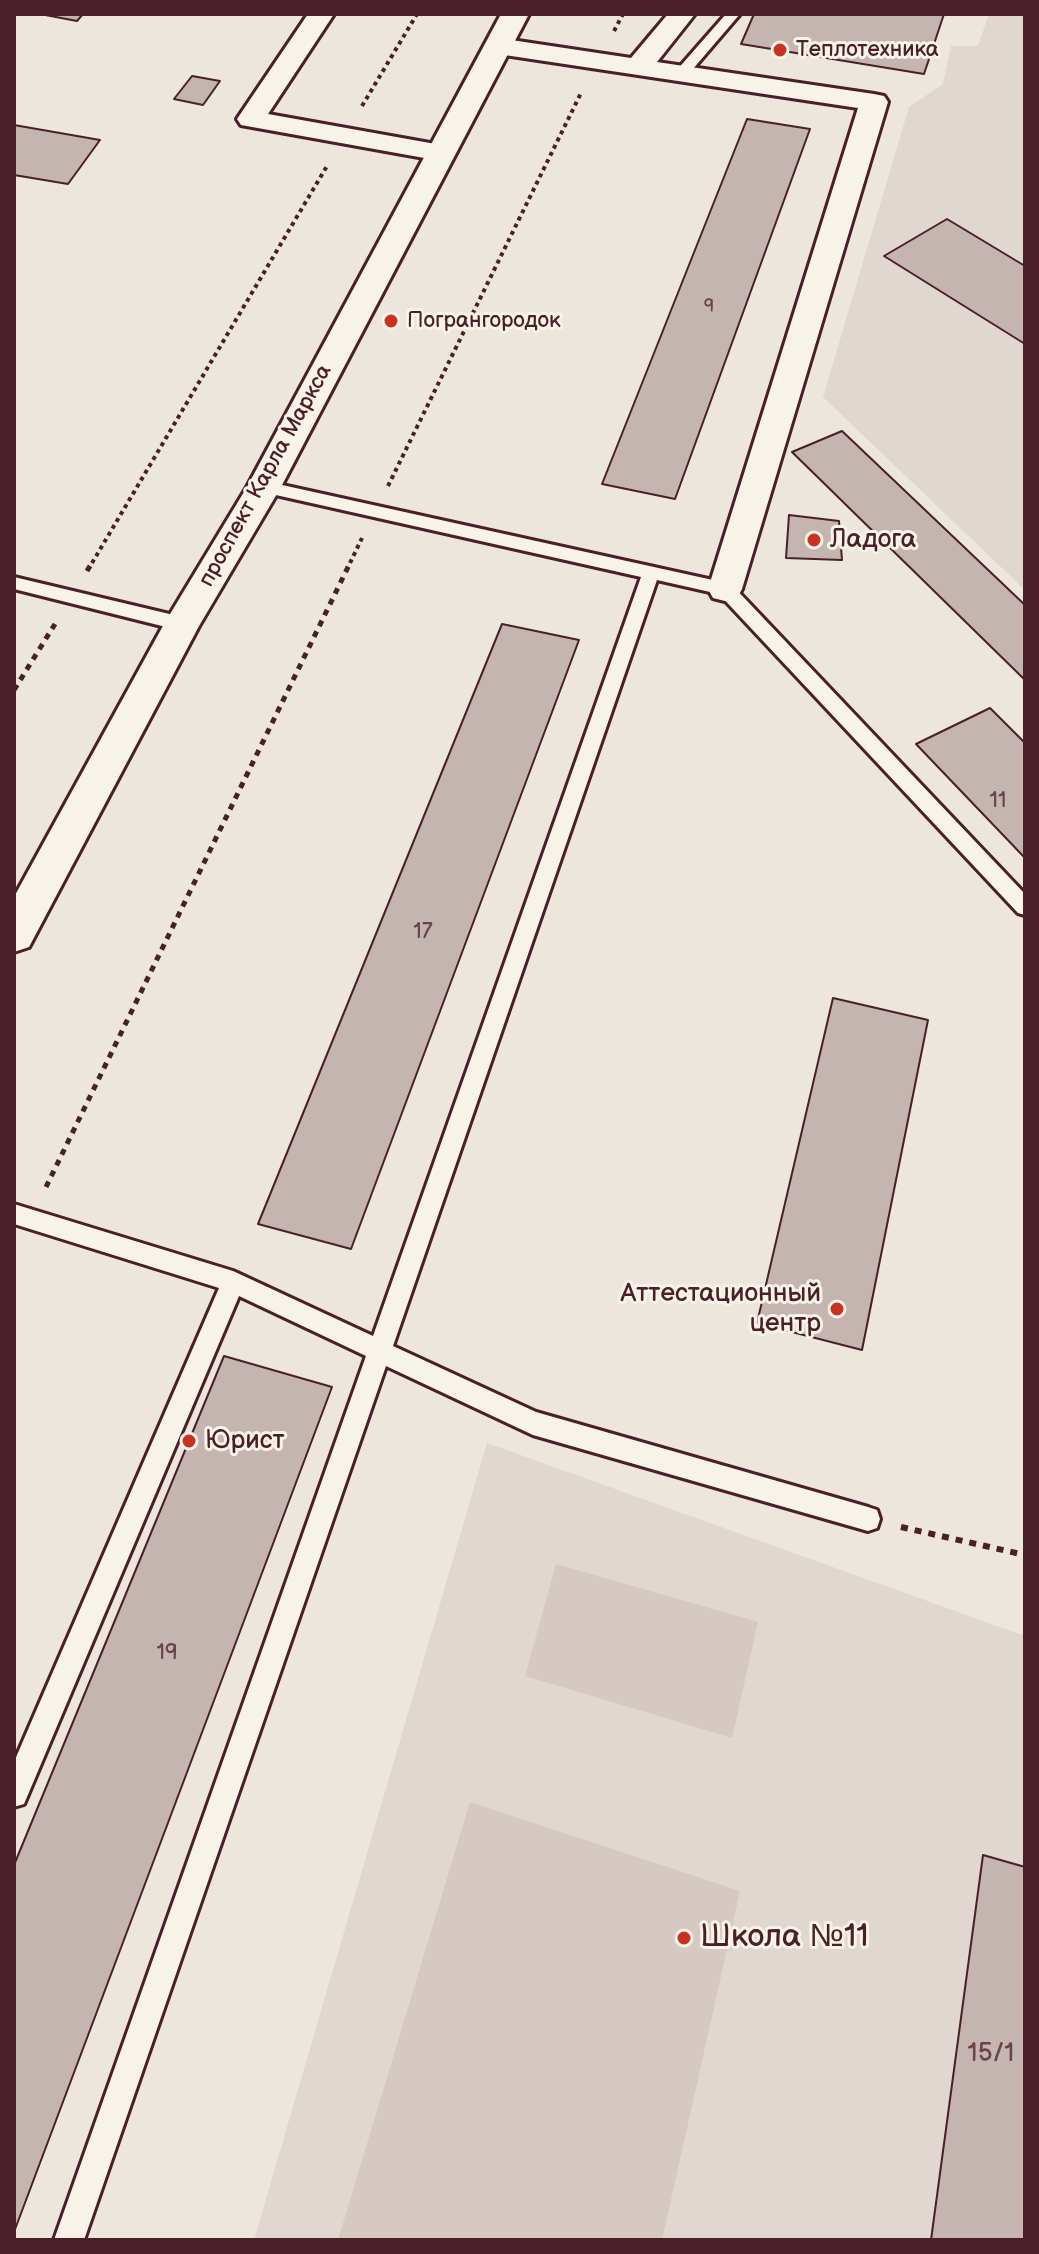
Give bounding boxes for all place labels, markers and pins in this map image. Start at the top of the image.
place label: Теплотехника [796,37,939,63]
marker: Теплотехника [771,41,789,59]
place label: Погрангородок [407,308,561,334]
marker: Погрангородок [382,312,400,330]
place label: Ладога [830,524,916,556]
marker: Ладога [805,531,823,549]
place label: Аттестационный центр [621,1278,821,1340]
marker: Аттестационный центр [828,1300,846,1318]
place label: Юрист [205,1425,285,1457]
marker: Юрист [180,1432,198,1450]
place label: Школа №11 [700,1919,869,1957]
marker: Школа №11 [675,1929,693,1947]

